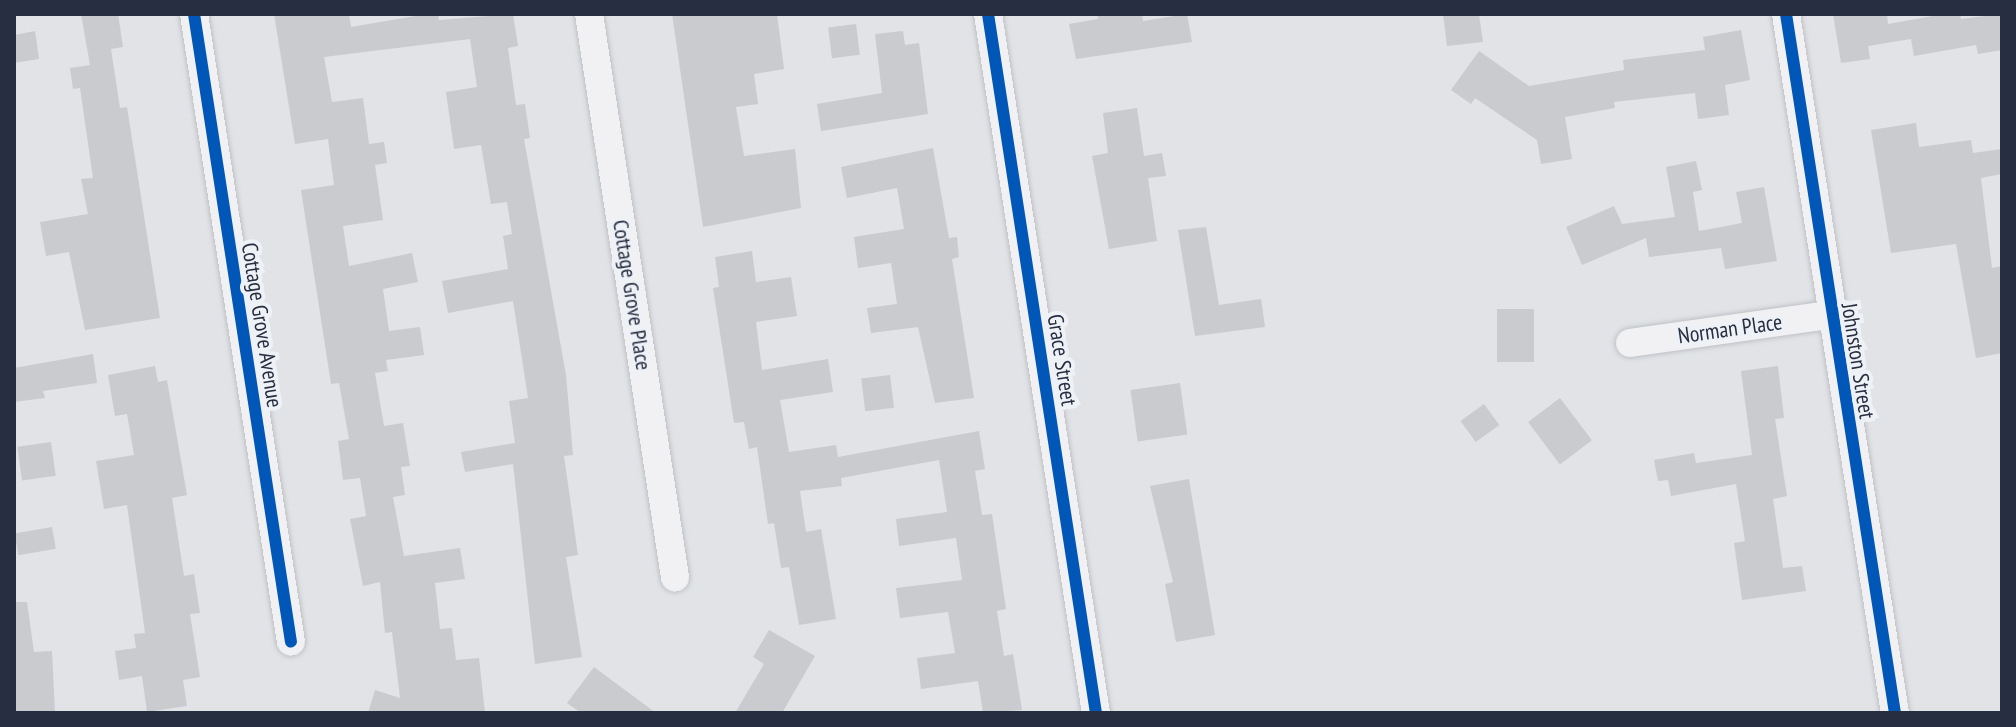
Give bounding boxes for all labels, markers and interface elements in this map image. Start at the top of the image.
street label: Cottage Grove Place [607,218,657,372]
street label: Cottage Grove Avenue [236,240,288,410]
street label: Johnston Street [1836,301,1880,421]
street label: Norman Place [1676,309,1784,349]
street label: Grace Street [1042,312,1082,408]

